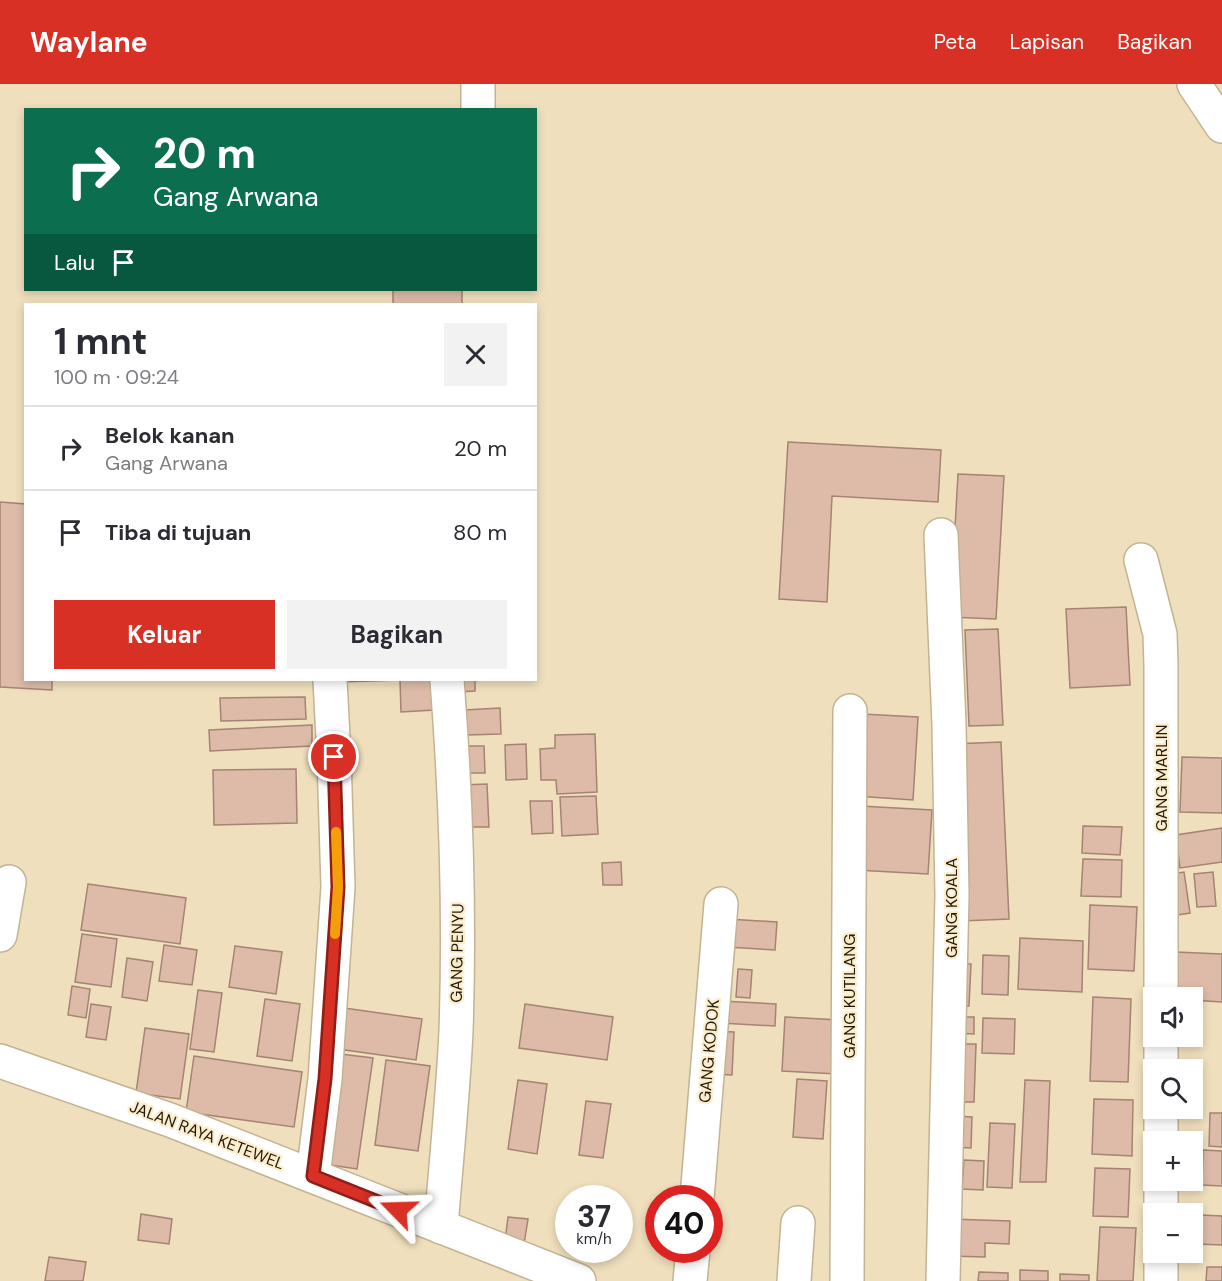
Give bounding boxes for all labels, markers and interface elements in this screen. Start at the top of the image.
text: Waylane [30,24,148,61]
text: Peta [934,28,976,56]
text: Lapisan [1009,28,1084,56]
text: Bagikan [1117,28,1192,56]
text: 20 m [153,126,256,181]
icon: right [54,132,132,210]
text: Gang Arwana [153,179,319,214]
icon: arrive [107,246,140,279]
text: Lalu [54,248,95,277]
text: 1 mnt [54,318,147,365]
button: close [444,323,507,386]
text: 100 m · 09:24 [54,364,179,390]
text: Belok kanan [105,421,235,450]
icon: right [54,432,87,465]
text: 20 m [454,434,507,463]
text: Gang Arwana [105,450,228,476]
icon: arrive [54,516,87,549]
text: Tiba di tujuan [105,518,251,547]
text: 80 m [453,518,507,547]
button: Keluar [54,600,275,669]
button: Bagikan [287,600,507,669]
street label: GANG MARLIN [1151,724,1172,832]
pin [308,731,359,782]
icon: arrive [317,740,350,773]
street label: GANG KOALA [941,858,962,958]
street label: GANG PENYU [446,903,468,1003]
street label: GANG KUTILANG [839,934,860,1058]
map controls [1143,987,1203,1263]
button: sound [1143,987,1203,1047]
street label: GANG KODOK [694,998,724,1104]
button: search [1143,1059,1203,1119]
street label: JALAN RAYA KETEWEL [127,1096,287,1174]
button: + [1143,1131,1203,1191]
position arrow [366,1178,430,1242]
speed limit sign: 40 [645,1185,723,1263]
text: 37 [577,1197,611,1236]
button: − [1143,1203,1203,1263]
text: km/h [576,1229,612,1249]

